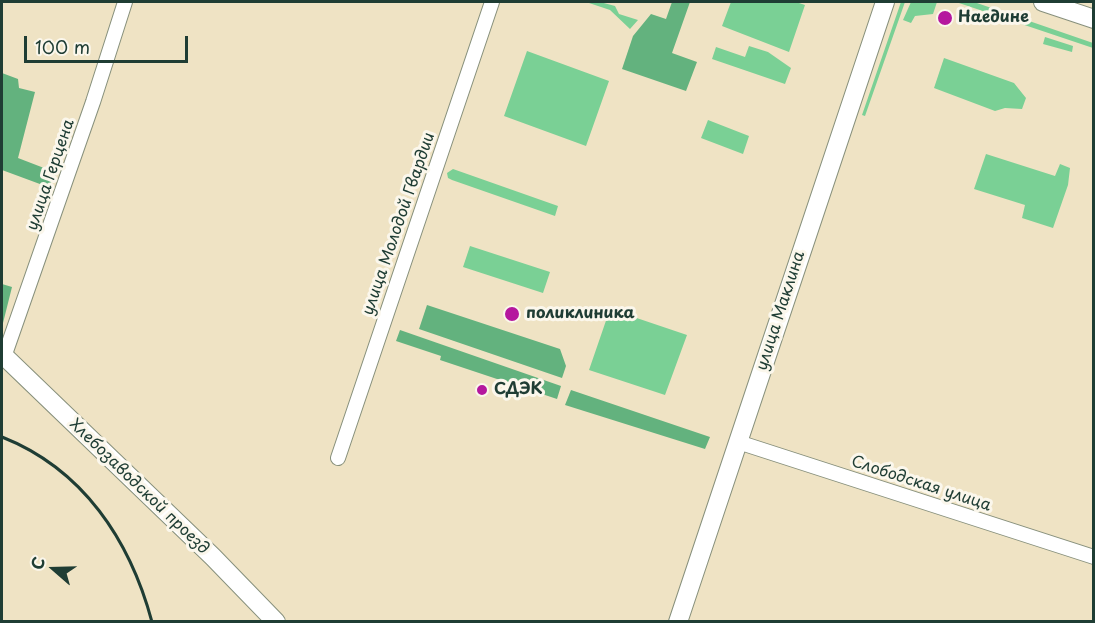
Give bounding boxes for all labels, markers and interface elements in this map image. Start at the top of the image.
place label: Наедине [958,8,1029,28]
marker: Наедине [936,9,954,27]
scale bar [27,24,190,62]
text: 100 m [35,33,90,60]
street label: улица Герцена [23,117,79,233]
street label: улица Молодой Гвардии [359,130,439,318]
street label: улица Маклина [753,249,809,373]
place label: поликлиника [526,304,635,324]
marker: поликлиника [503,305,521,323]
place label: СДЭК [494,380,542,400]
marker: СДЭК [475,383,489,397]
street label: Хлебозаводской проезд [65,415,213,559]
street label: Слободская улица [849,452,993,516]
north arrow [24,539,84,599]
text: С [24,553,50,573]

